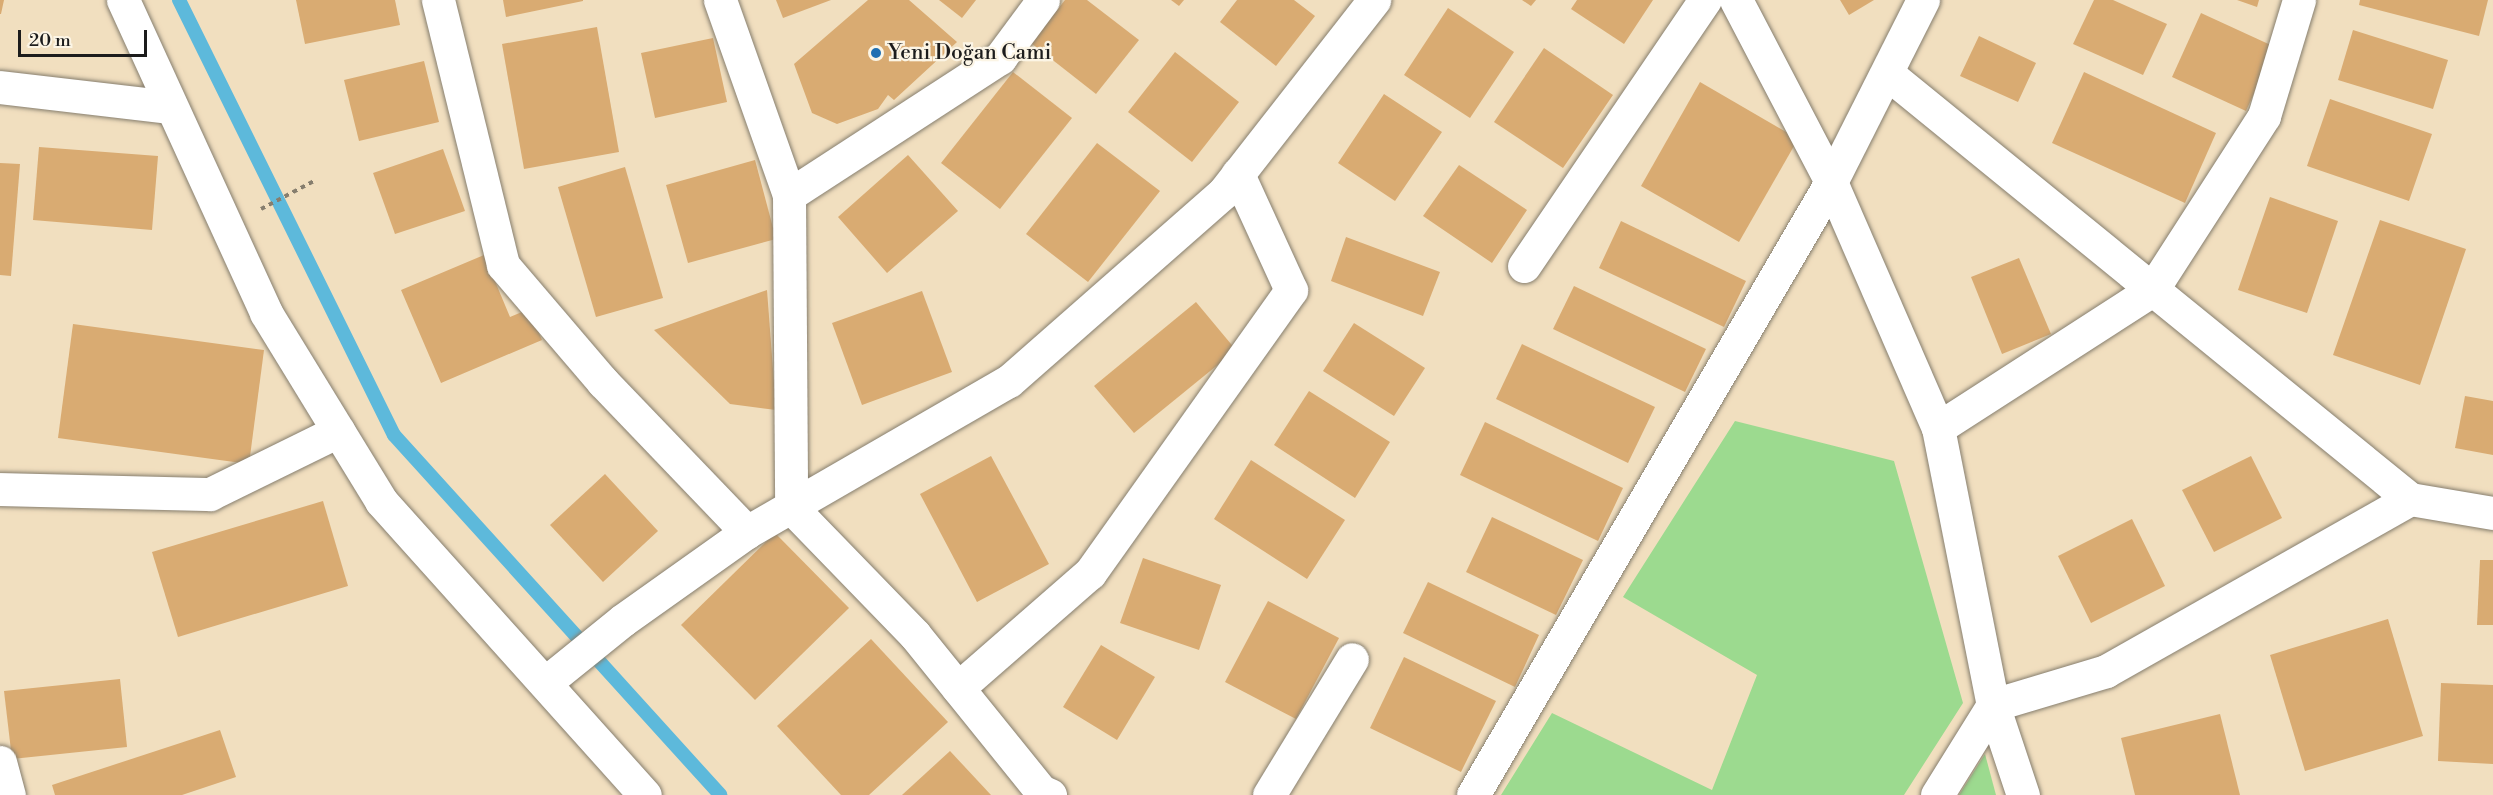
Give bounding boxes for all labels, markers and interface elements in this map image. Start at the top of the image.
scale bar [21,18,150,56]
text: 20 m [29,29,71,52]
place label: Yeni Doğan Cami [888,40,1052,66]
marker: Yeni Doğan Cami [869,46,883,60]

